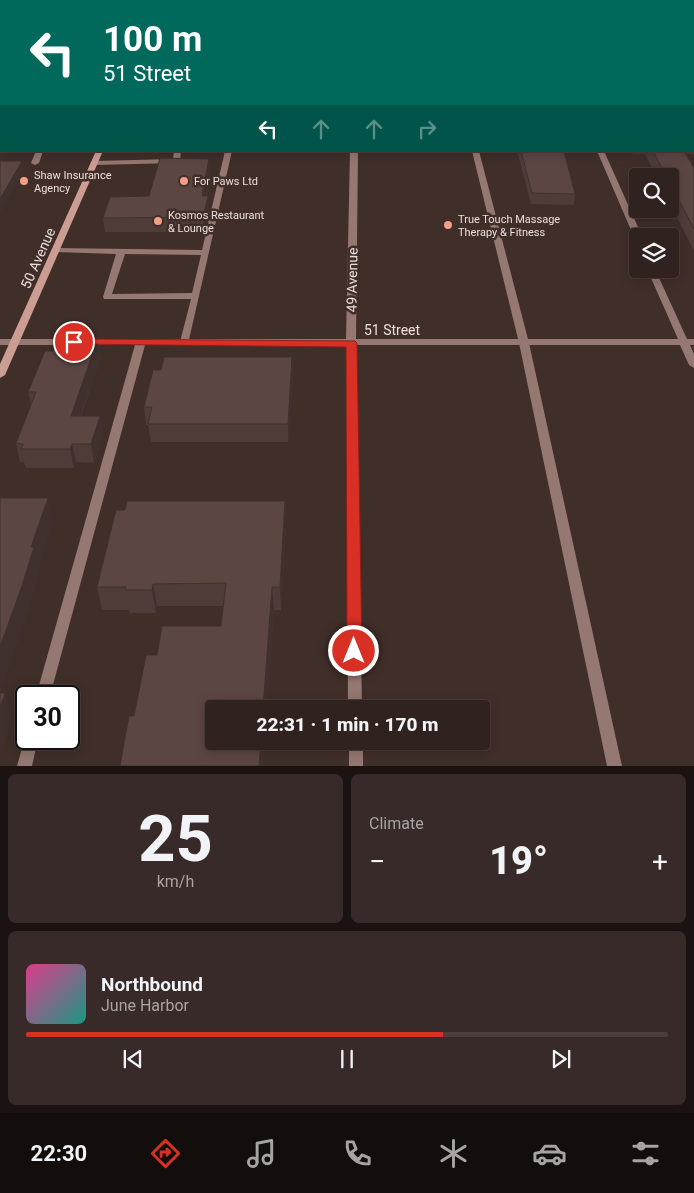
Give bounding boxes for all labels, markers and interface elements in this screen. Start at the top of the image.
text: 100 m [103,19,202,60]
icon: left [20,20,85,85]
text: 51 Street [103,61,191,86]
icon: left [254,115,282,143]
icon: ahead [307,115,335,143]
icon: ahead [360,115,388,143]
icon: right [413,115,441,143]
map controls [629,168,679,278]
button: search [629,168,679,218]
place label: Shaw Insurance Agency [34,169,112,195]
marker: Shaw Insurance Agency [18,175,30,187]
marker: For Paws Ltd [178,175,190,187]
place label: For Paws Ltd [194,175,258,188]
place label: Kosmos Restaurant & Lounge [168,209,265,235]
place label: True Touch Massage Therapy & Fitness [458,213,560,239]
marker: Kosmos Restaurant & Lounge [152,215,164,227]
marker: True Touch Massage Therapy & Fitness [442,219,454,231]
street label: 50 Avenue [17,225,59,291]
button: layers [629,228,679,278]
street label: 49 Avenue [343,247,361,313]
pin [53,321,95,363]
street label: 51 Street [364,322,420,338]
icon: arrive [60,328,88,356]
position arrow [327,624,379,676]
speed limit sign: 30 [15,685,80,750]
text: 22:31 · 1 min · 170 m [256,713,439,736]
text: 25 [138,801,213,877]
text: Climate [369,814,424,833]
text: 19° [489,839,548,883]
text: − [369,845,385,878]
text: + [652,845,668,878]
text: km/h [157,872,194,891]
text: Northbound [101,973,203,996]
text: June Harbor [101,996,189,1015]
icon: previous [119,1045,147,1073]
icon: pause [333,1045,361,1073]
icon: next [547,1045,575,1073]
icon: directions [148,1136,183,1171]
icon: music [244,1136,279,1171]
icon: phone [340,1136,375,1171]
icon: climate [436,1136,471,1171]
icon: car [532,1136,567,1171]
icon: filters [628,1136,663,1171]
text: 22:30 [31,1141,87,1166]

